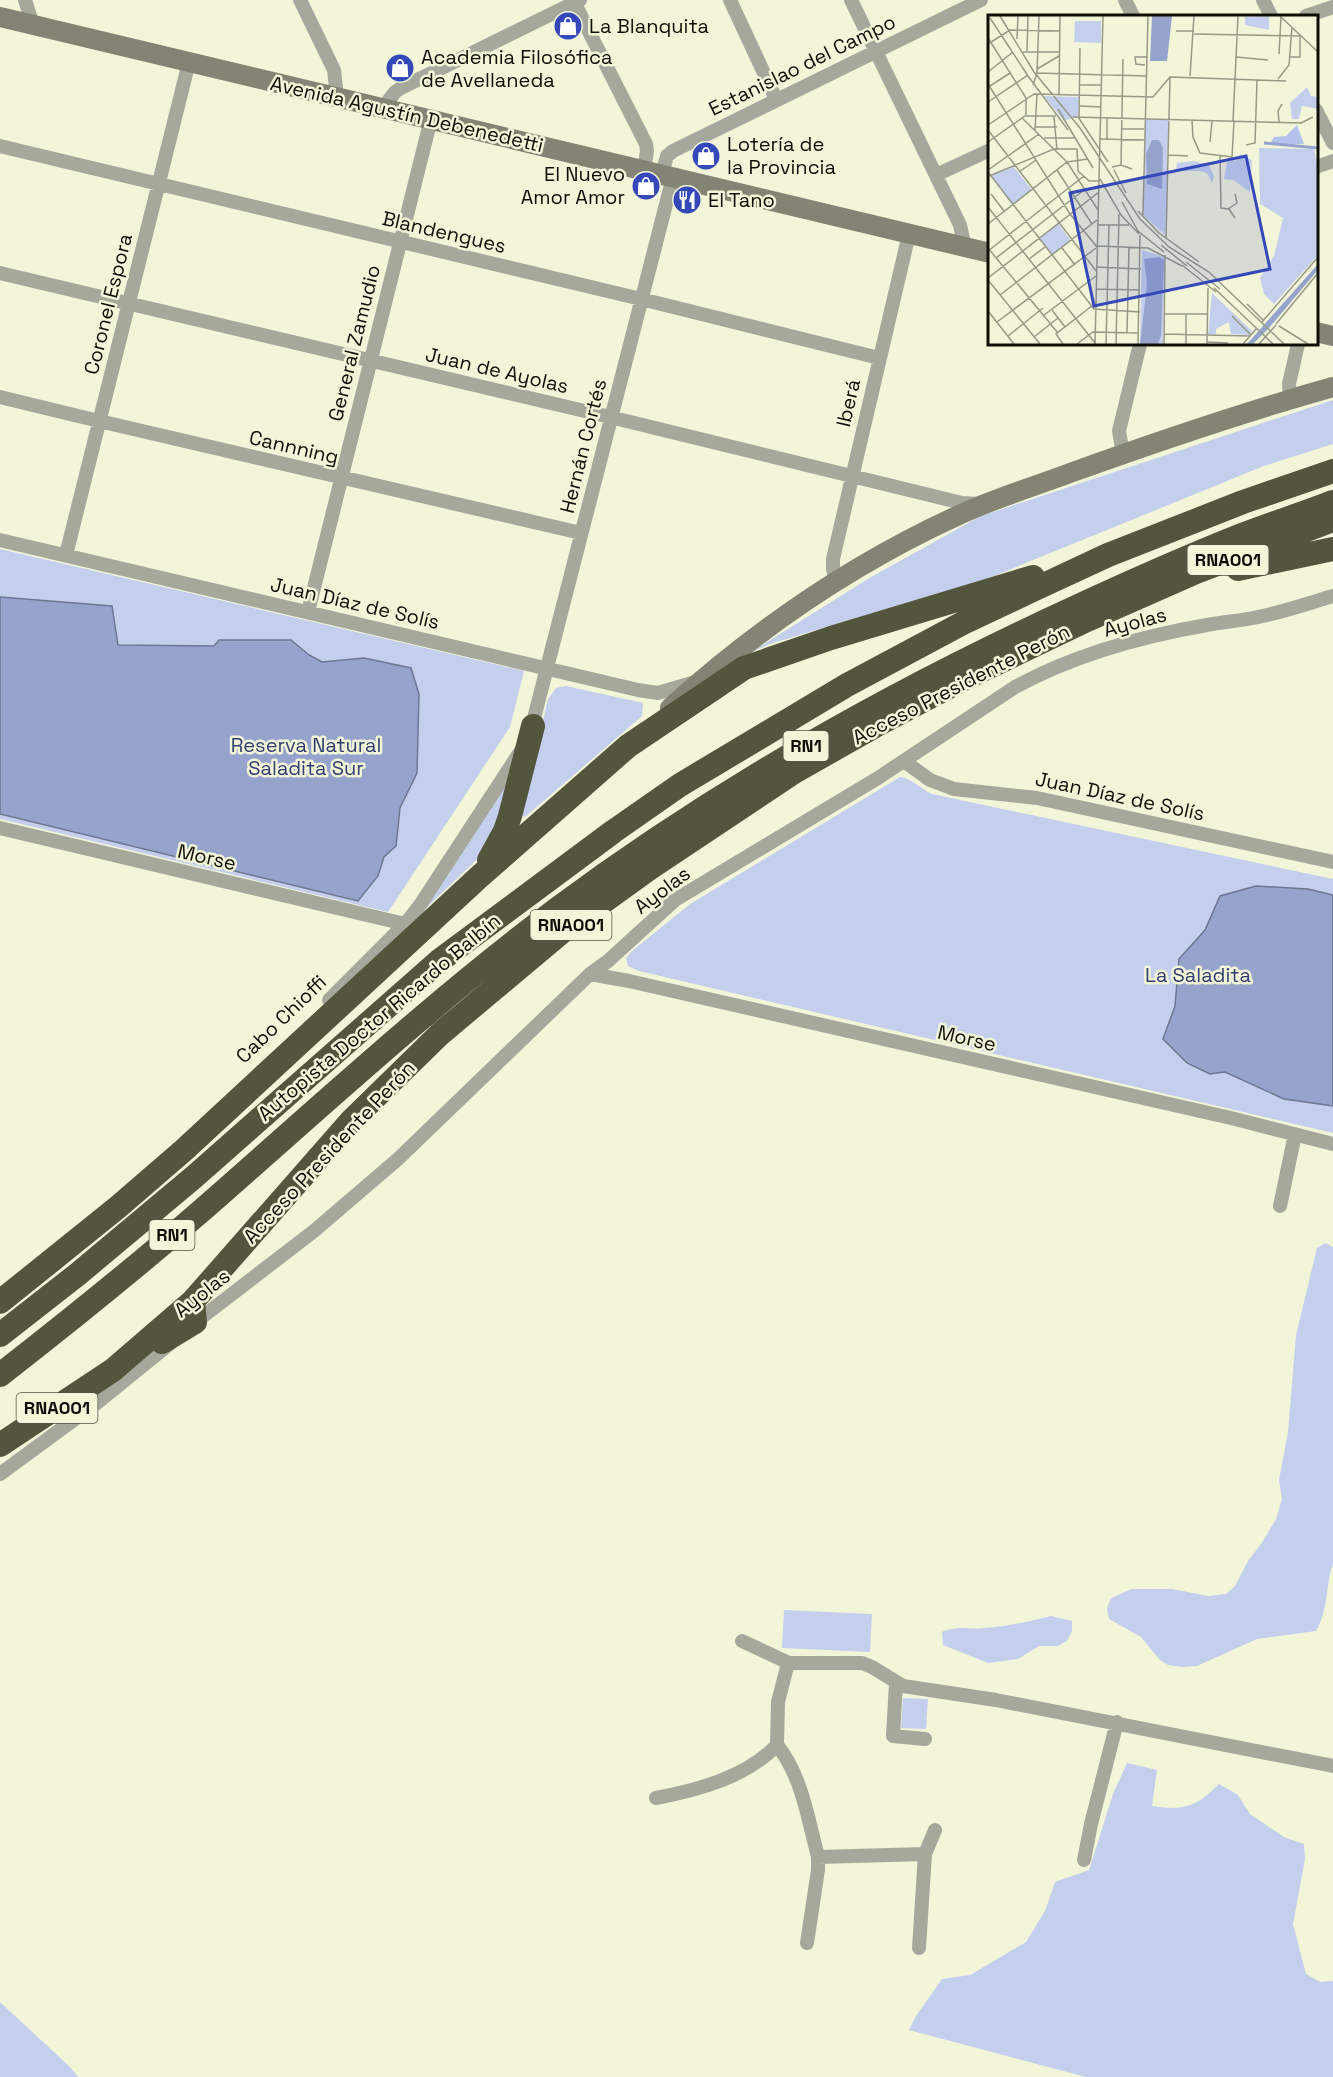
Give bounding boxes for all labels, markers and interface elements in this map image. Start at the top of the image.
street label: Estanislao del Campo [704,8,900,122]
shop icon: La Blanquita [552,10,584,42]
place label: La Blanquita [589,13,709,39]
inset map [988,15,1318,345]
place label: Academia Filosófica de Avellaneda [421,44,612,93]
shop icon: Academia Filosófica de Avellaneda [384,52,416,84]
street label: Avenida Agustín Debenedetti [268,70,546,158]
place label: Lotería de la Provincia [727,131,836,180]
shop icon: Lotería de la Provincia [690,140,722,172]
place label: El Nuevo Amor Amor [521,161,625,210]
shop icon: El Nuevo Amor Amor [630,170,662,202]
restaurant icon: El Tano [671,184,703,216]
place label: El Tano [708,187,775,213]
street label: Blandengues [380,205,508,259]
street label: Coronel Espora [78,231,138,377]
street label: General Zamudio [322,262,386,424]
street label: Juan de Ayolas [423,341,571,399]
street label: Hernán Cortés [554,376,612,516]
street label: Iberá [830,377,866,429]
street label: Cannning [247,424,341,470]
road number: RNA001 [1188,545,1268,575]
street label: Juan Díaz de Solís [268,571,442,635]
street label: Ayolas [1101,601,1169,643]
street label: Acceso Presidente Perón [848,618,1074,750]
road number: RN1 [784,731,828,761]
park label: Reserva Natural Saladita Sur [231,732,381,781]
street label: Juan Díaz de Solís [1033,765,1207,827]
street label: Morse [175,838,239,876]
street label: Ayolas [629,860,695,920]
street label: Autopista Doctor Ricardo Balbín [252,908,506,1126]
road number: RNA001 [530,910,612,940]
park label: La Saladita [1145,962,1251,988]
street label: Cabo Chioffi [230,969,332,1069]
street label: Morse [935,1019,999,1057]
street label: Acceso Presidente Perón [237,1055,421,1249]
road number: RN1 [150,1220,195,1250]
street label: Ayolas [169,1263,235,1323]
road number: RNA001 [16,1393,98,1423]

